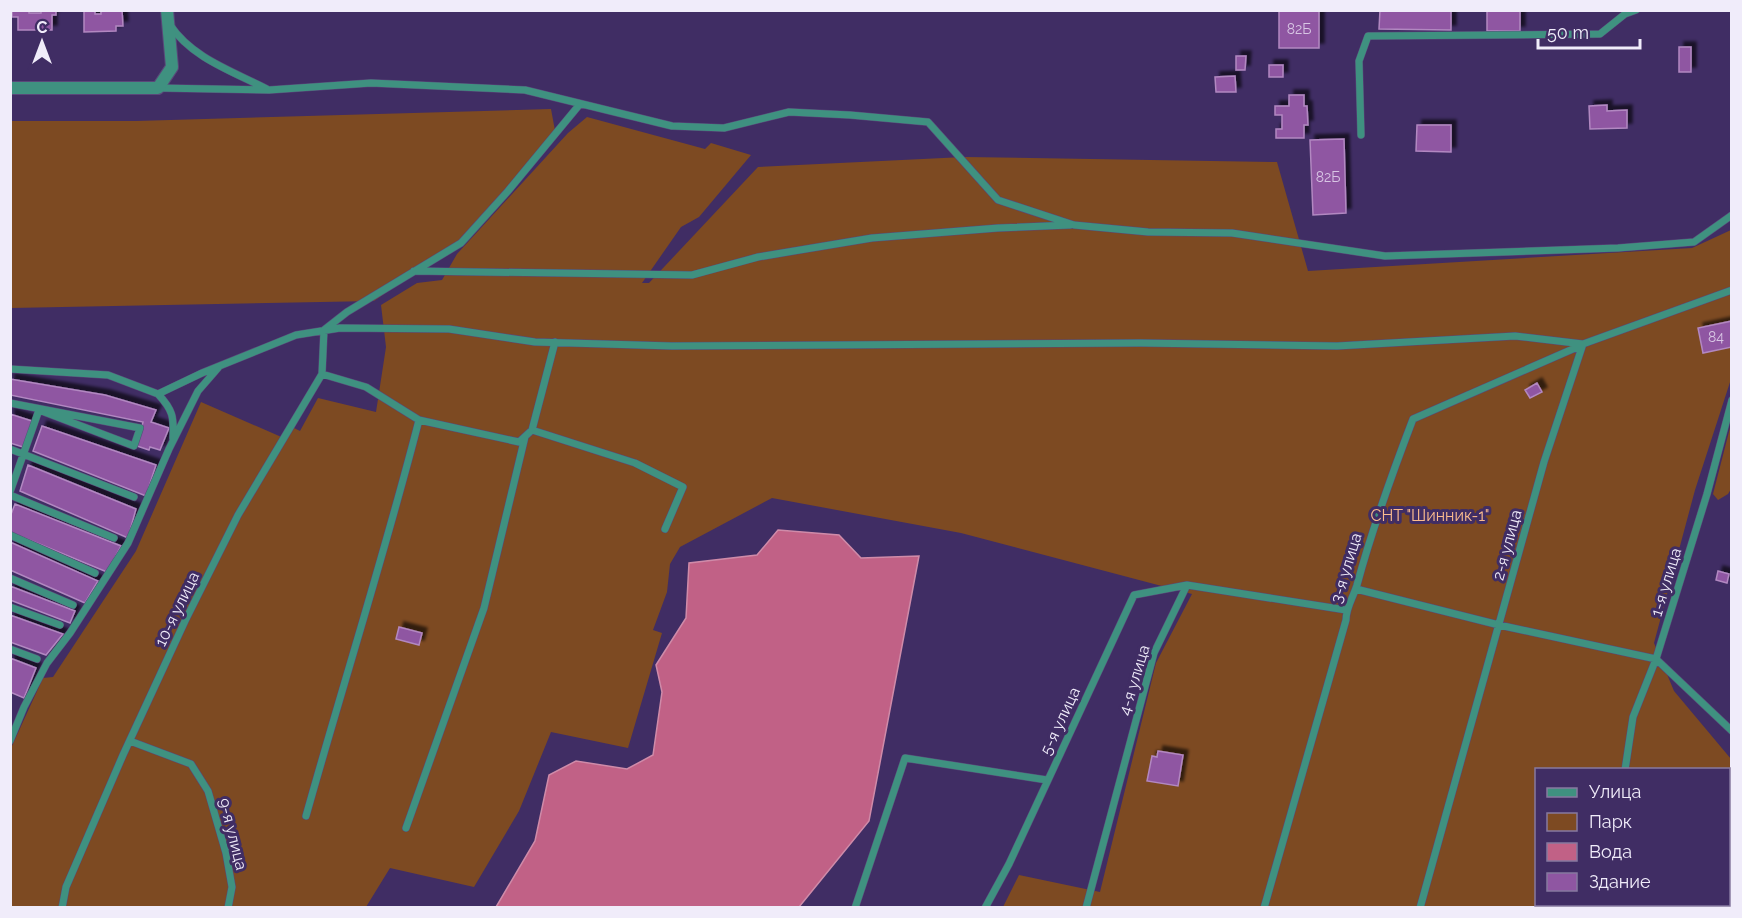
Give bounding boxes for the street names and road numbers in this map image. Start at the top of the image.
street label: 2-я улица [1488,508,1526,582]
street label: 3-я улица [1326,531,1366,605]
street label: 1-я улица [1647,545,1685,619]
street label: 10-я улица [151,569,203,649]
street label: 4-я улица [1114,642,1154,718]
street label: 5-я улица [1036,684,1084,758]
street label: 9-я улица [215,796,251,872]

